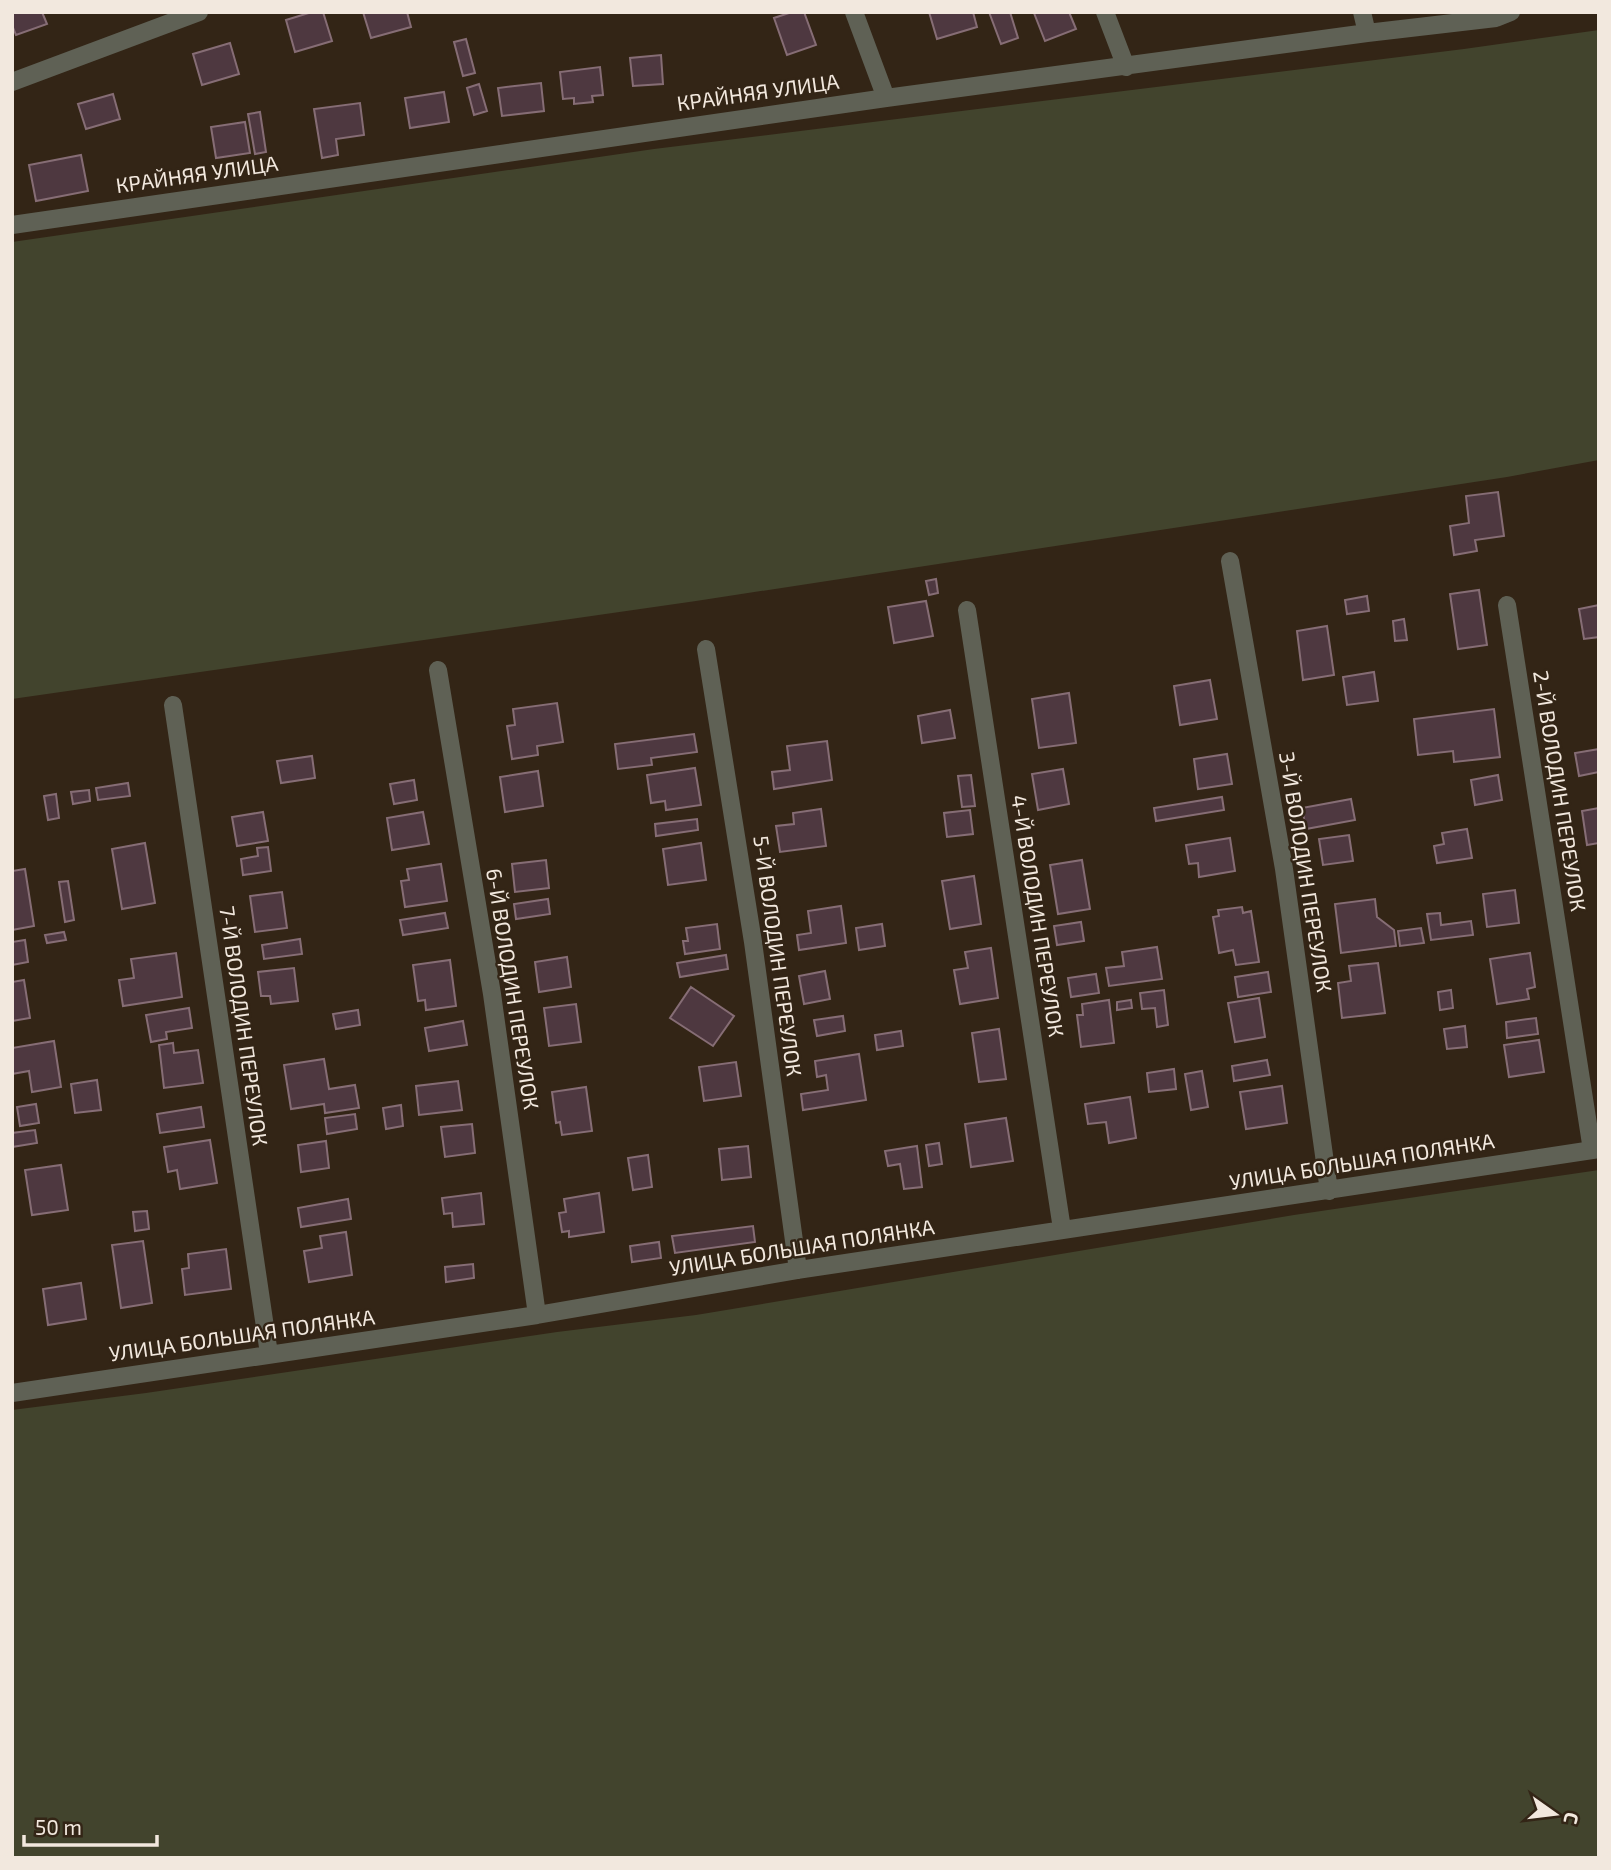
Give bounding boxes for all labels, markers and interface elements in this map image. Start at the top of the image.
street label: КРАЙНЯЯ УЛИЦА [675,68,841,115]
street label: КРАЙНЯЯ УЛИЦА [114,150,280,197]
street label: 2-Й ВОЛОДИН ПЕРЕУЛОК [1529,669,1592,913]
street label: 3-Й ВОЛОДИН ПЕРЕУЛОК [1275,750,1338,994]
street label: 4-Й ВОЛОДИН ПЕРЕУЛОК [1007,793,1070,1039]
street label: 5-Й ВОЛОДИН ПЕРЕУЛОК [749,834,808,1078]
street label: 6-Й ВОЛОДИН ПЕРЕУЛОК [482,866,545,1111]
street label: 7-Й ВОЛОДИН ПЕРЕУЛОК [215,904,274,1147]
street label: УЛИЦА БОЛЬШАЯ ПОЛЯНКА [1227,1127,1496,1194]
street label: УЛИЦА БОЛЬШАЯ ПОЛЯНКА [667,1213,936,1280]
street label: УЛИЦА БОЛЬШАЯ ПОЛЯНКА [107,1303,376,1366]
north arrow [1520,1779,1590,1849]
scale bar [24,1804,158,1848]
text: С [1559,1810,1584,1826]
text: 50 m [35,1814,82,1839]

